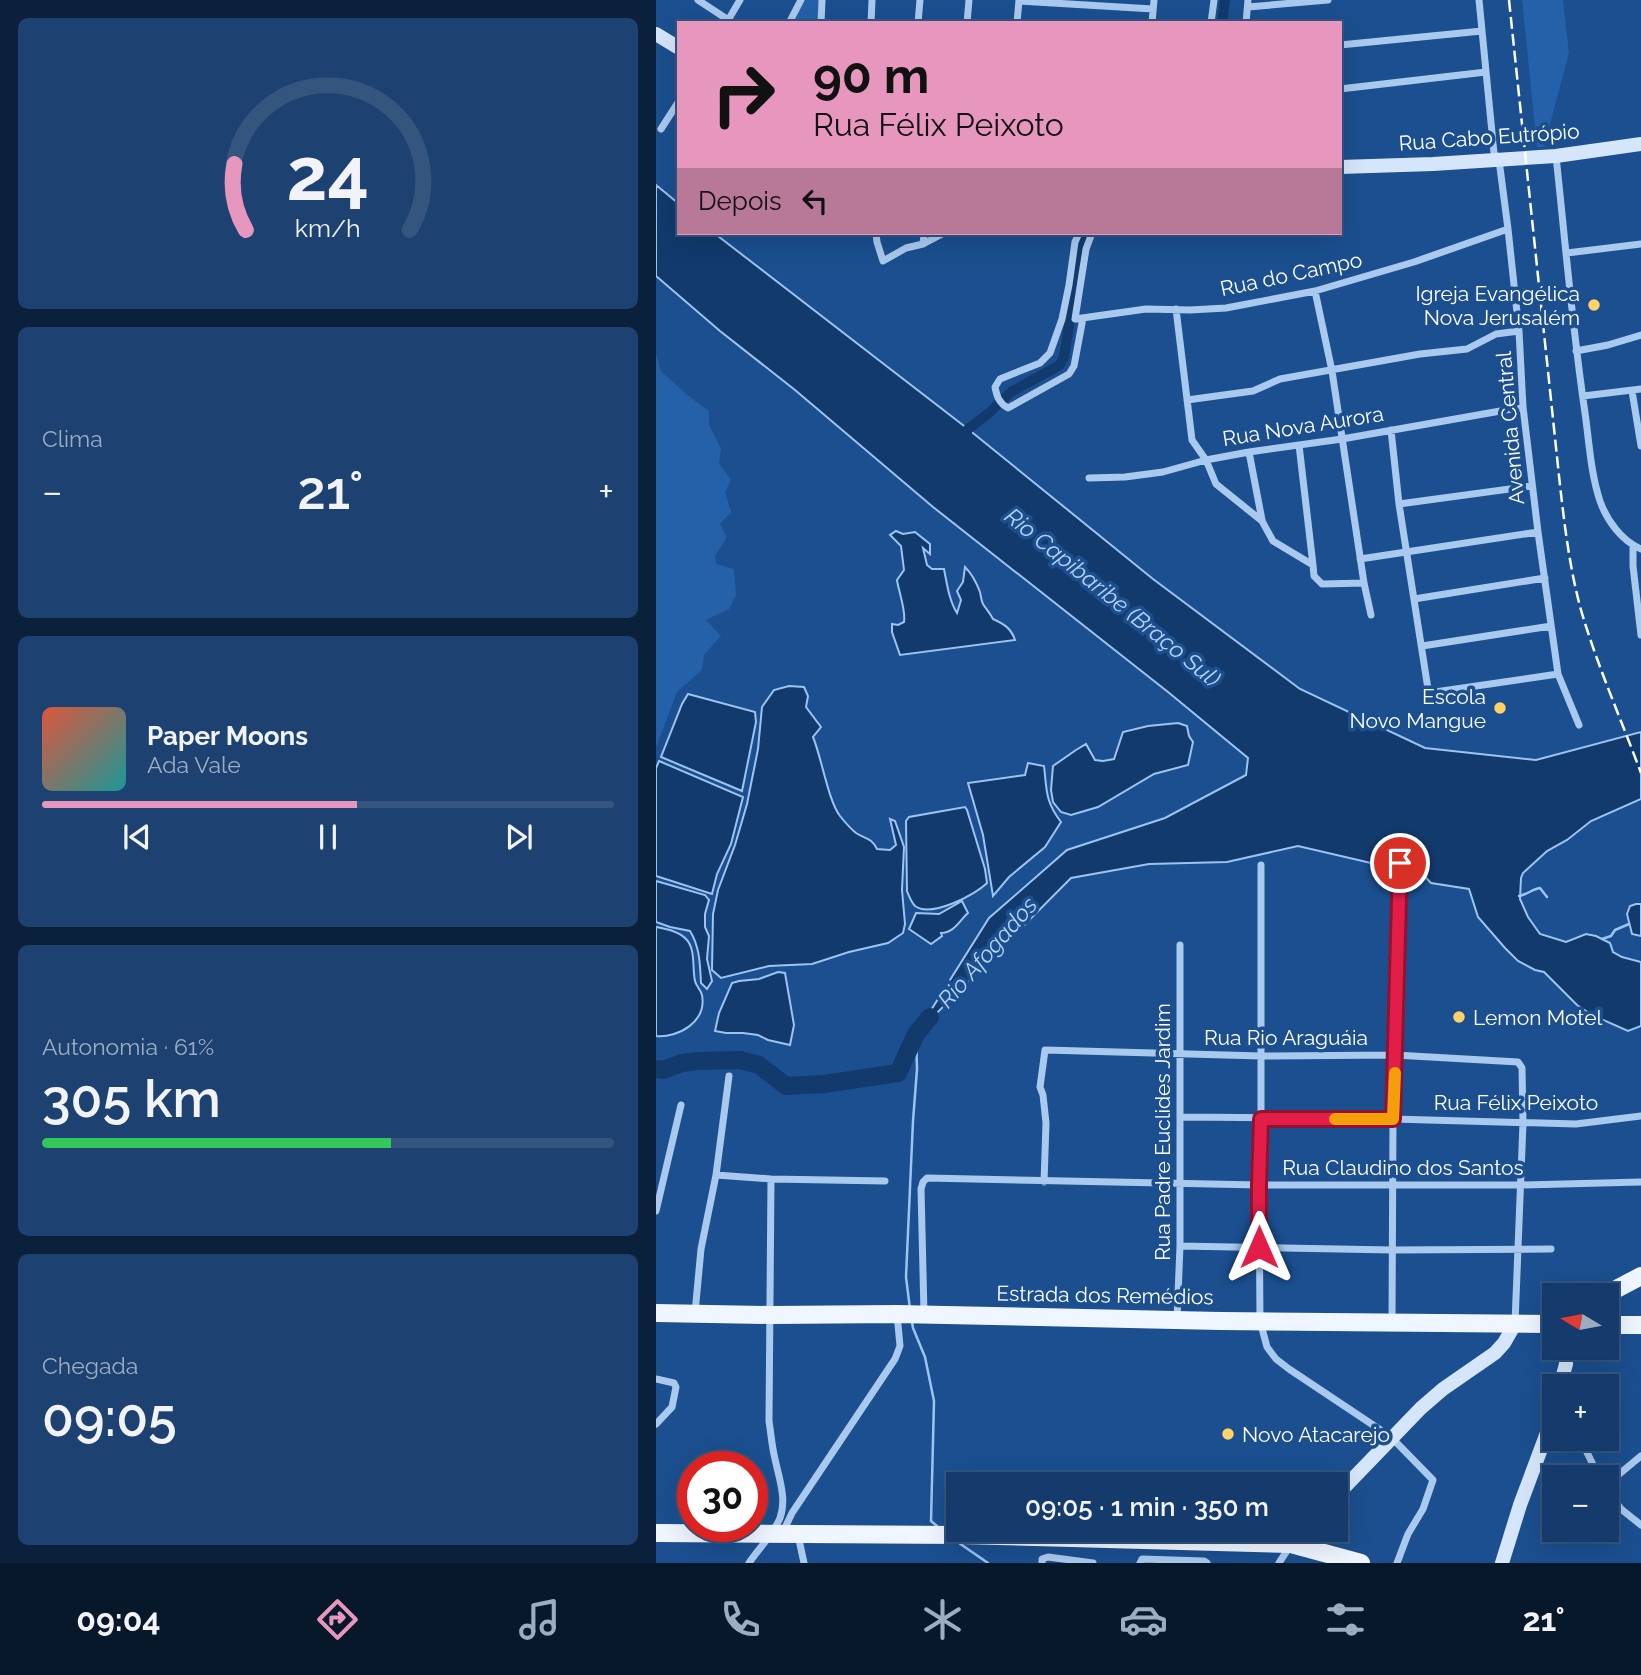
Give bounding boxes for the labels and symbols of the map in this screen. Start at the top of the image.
street label: Rua Cabo Eutrópio [1398,118,1580,156]
street label: Rua do Campo [1218,247,1364,301]
place label: Igreja Evangélica Nova Jerusalém [1416,281,1580,330]
marker: Igreja Evangélica Nova Jerusalém [1586,297,1602,313]
street label: Avenida Central [1491,350,1529,506]
street label: Rua Nova Aurora [1221,401,1385,451]
water label: Rio Capibaribe (Braço Sul) [1000,502,1226,692]
place label: Escola Novo Mangue [1349,684,1486,733]
marker: Escola Novo Mangue [1492,700,1508,716]
pin [1370,833,1430,893]
water label: Rio Afogados [932,891,1042,1013]
street label: Rua Padre Euclides Jardim [1150,1003,1175,1261]
place label: Lemon Motel [1473,1005,1602,1030]
marker: Lemon Motel [1451,1009,1467,1025]
street label: Rua Rio Araguáia [1204,1025,1368,1050]
street label: Rua Félix Peixoto [1434,1090,1598,1115]
street label: Rua Claudino dos Santos [1282,1155,1524,1180]
position arrow [1222,1210,1296,1284]
street label: Estrada dos Remédios [996,1281,1214,1309]
north arrow [1542,1283,1618,1360]
place label: Novo Atacarejo [1242,1422,1390,1447]
marker: Novo Atacarejo [1220,1426,1236,1442]
speed limit sign: 30 [677,1451,768,1542]

